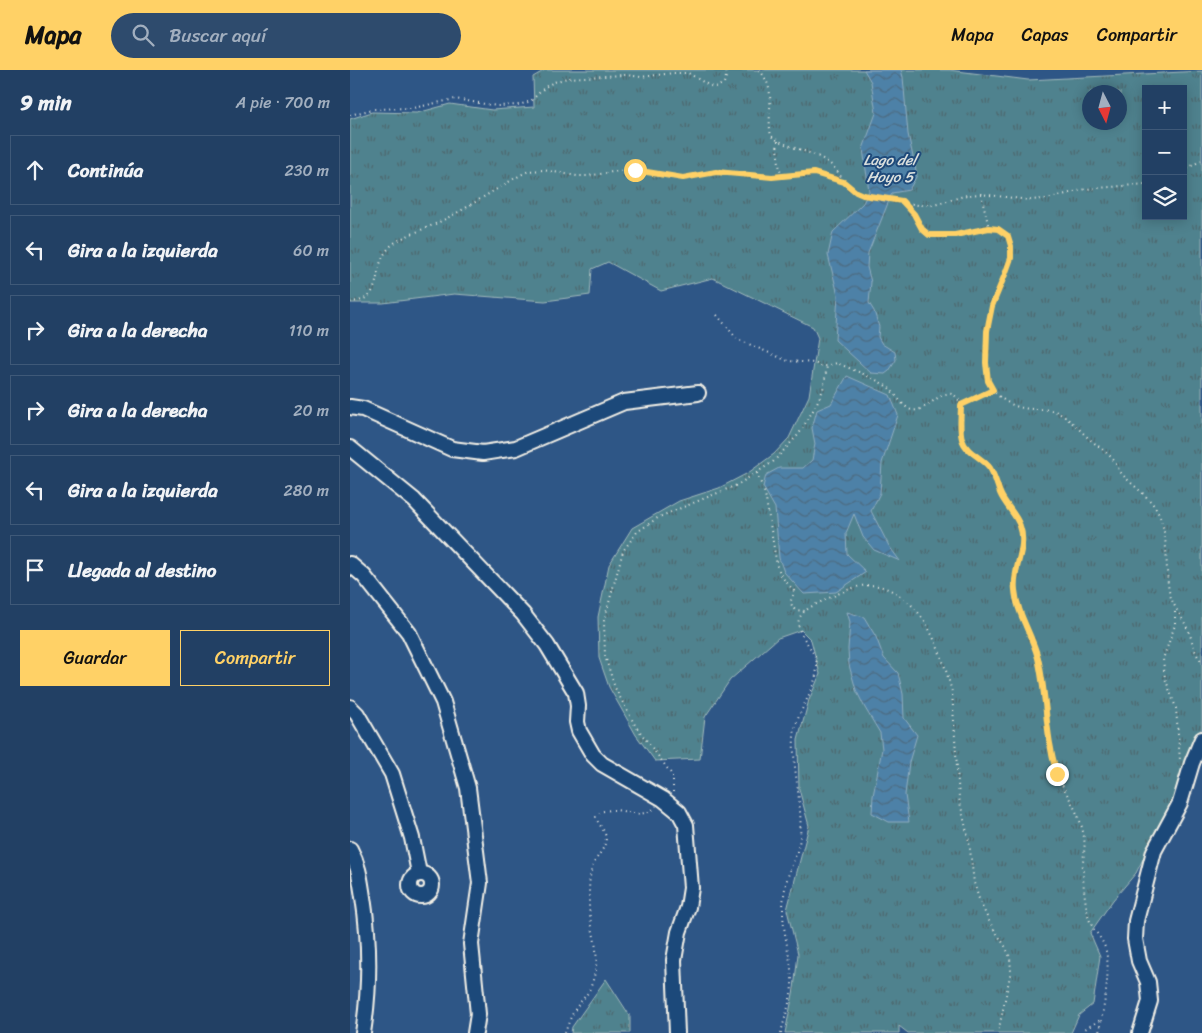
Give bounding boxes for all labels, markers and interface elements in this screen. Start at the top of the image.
search box [111,13,461,58]
text: Mapa [25,14,81,56]
text: Buscar aquí [169,19,266,52]
text: Mapa [951,19,994,51]
text: Capas [1022,19,1069,51]
text: Compartir [1097,19,1177,51]
icon: search [129,21,157,49]
text: 9 min [20,84,72,122]
north arrow [1082,85,1127,130]
map controls [1142,85,1187,220]
button: + [1142,85,1187,130]
text: A pie · 700 m [236,88,330,117]
button: − [1142,130,1187,175]
water label: Lago del Hoyo 5 [864,147,920,190]
text: Continúa [68,154,143,187]
icon: ahead [21,156,49,184]
text: 230 m [284,156,329,185]
route start [624,159,647,182]
button: layers [1142,175,1187,220]
text: Gira a la izquierda [68,234,218,267]
icon: left [21,236,49,264]
text: 60 m [293,236,329,265]
text: Gira a la derecha [68,314,207,347]
icon: right [21,316,49,344]
text: 110 m [289,316,329,345]
text: Gira a la derecha [68,394,207,427]
icon: right [21,396,49,424]
text: 20 m [293,396,329,425]
text: Gira a la izquierda [68,474,218,507]
icon: left [21,476,49,504]
text: 280 m [284,476,329,505]
text: Llegada al destino [68,554,217,587]
icon: arrive [21,556,49,584]
button: Guardar [20,630,170,686]
button: Compartir [180,630,330,686]
route end [1046,763,1069,786]

